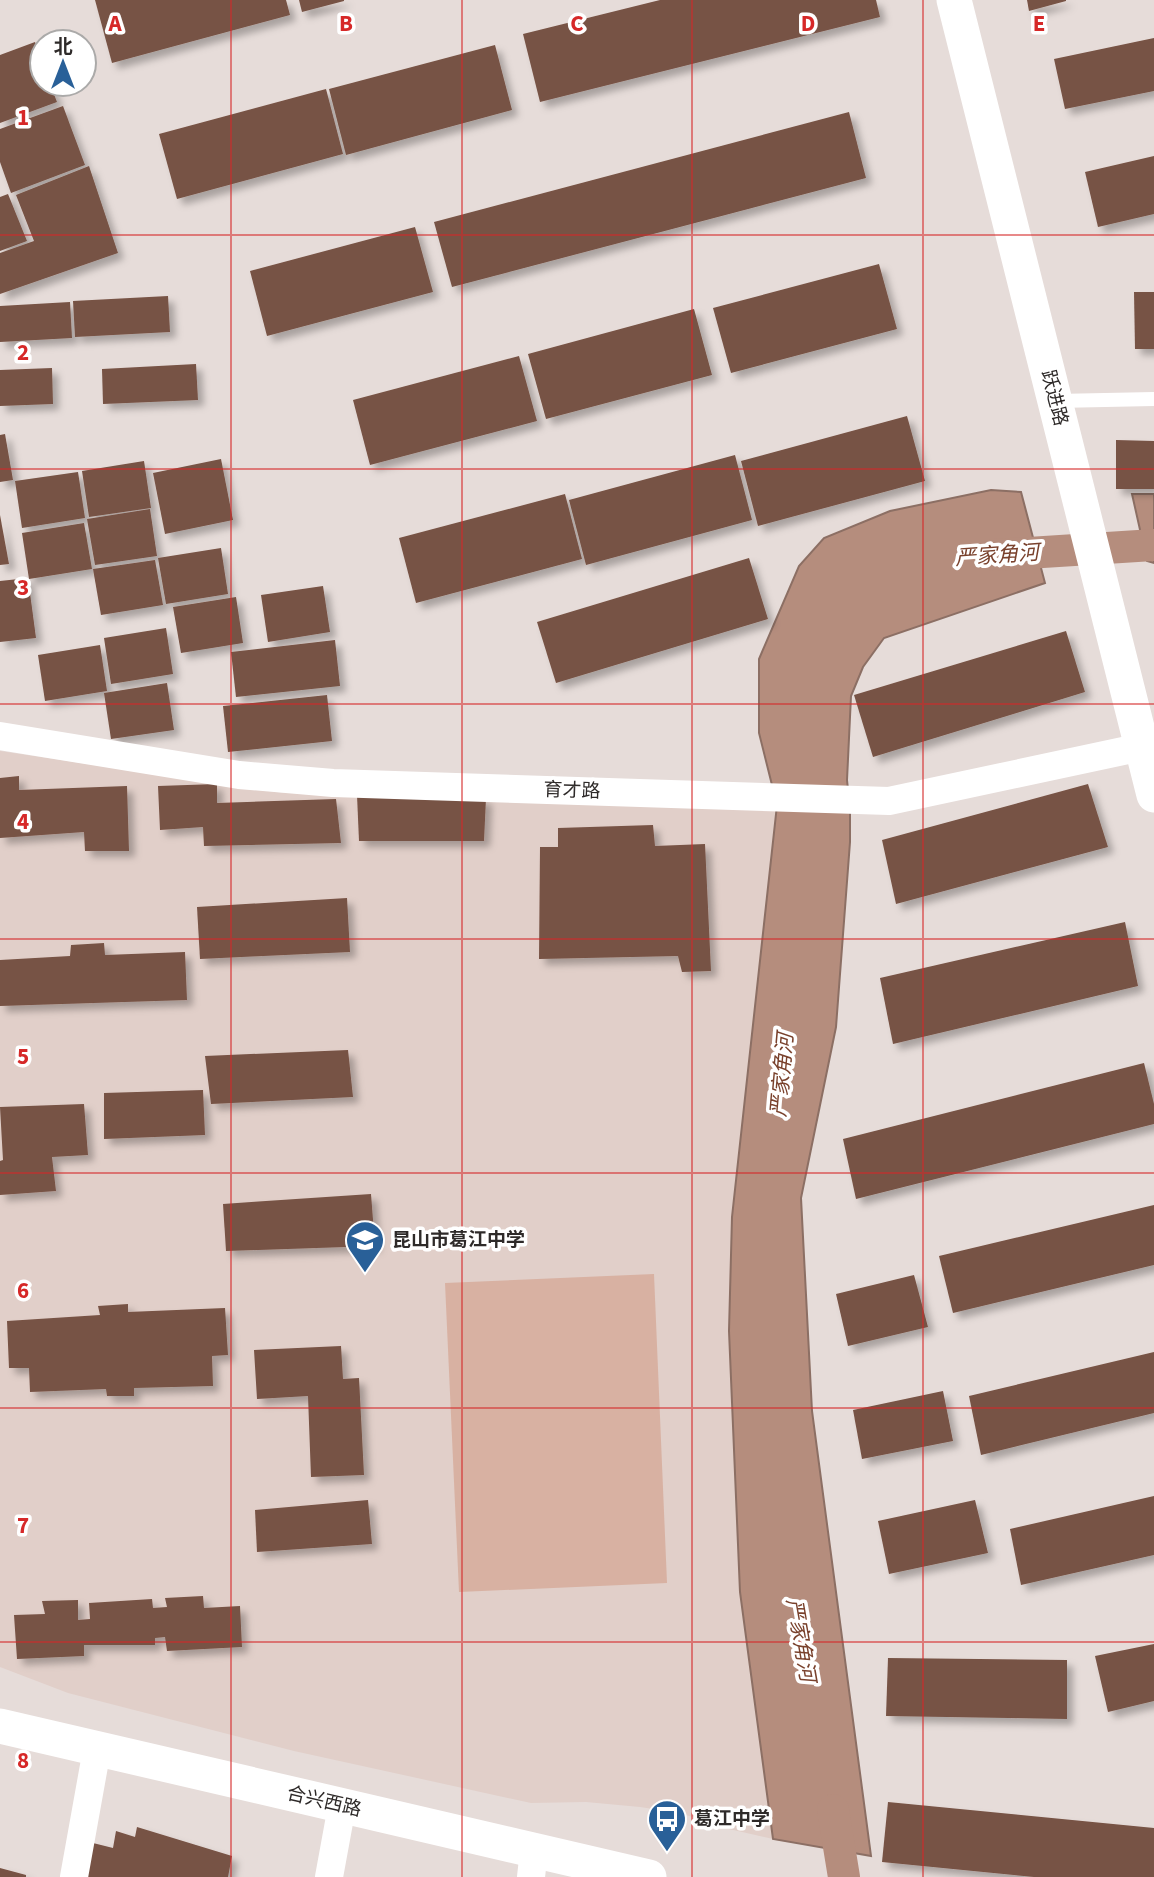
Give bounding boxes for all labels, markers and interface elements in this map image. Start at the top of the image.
text: A [107,7,122,40]
text: B [339,7,353,40]
text: C [570,7,584,40]
text: D [801,7,815,40]
text: E [1033,7,1045,40]
north arrow [28,28,98,98]
text: 北 [53,34,73,61]
text: 1 [17,101,29,134]
text: 2 [17,336,29,369]
street label: 跃进路 [1034,367,1074,429]
water label: 严家角河 [954,537,1044,573]
text: 3 [17,571,29,604]
street label: 育才路 [543,777,601,805]
text: 4 [17,805,29,838]
water label: 严家角河 [763,1028,801,1118]
text: 5 [17,1040,29,1073]
school or university icon: 昆山市葛江中学 [344,1219,386,1274]
place label: 昆山市葛江中学 [392,1227,525,1254]
text: 6 [17,1274,29,1307]
text: 7 [17,1509,29,1542]
water label: 严家角河 [779,1596,824,1688]
text: 8 [17,1744,29,1777]
street label: 合兴西路 [284,1780,364,1824]
bus stop icon: 葛江中学 [646,1798,688,1853]
place label: 葛江中学 [694,1806,770,1833]

